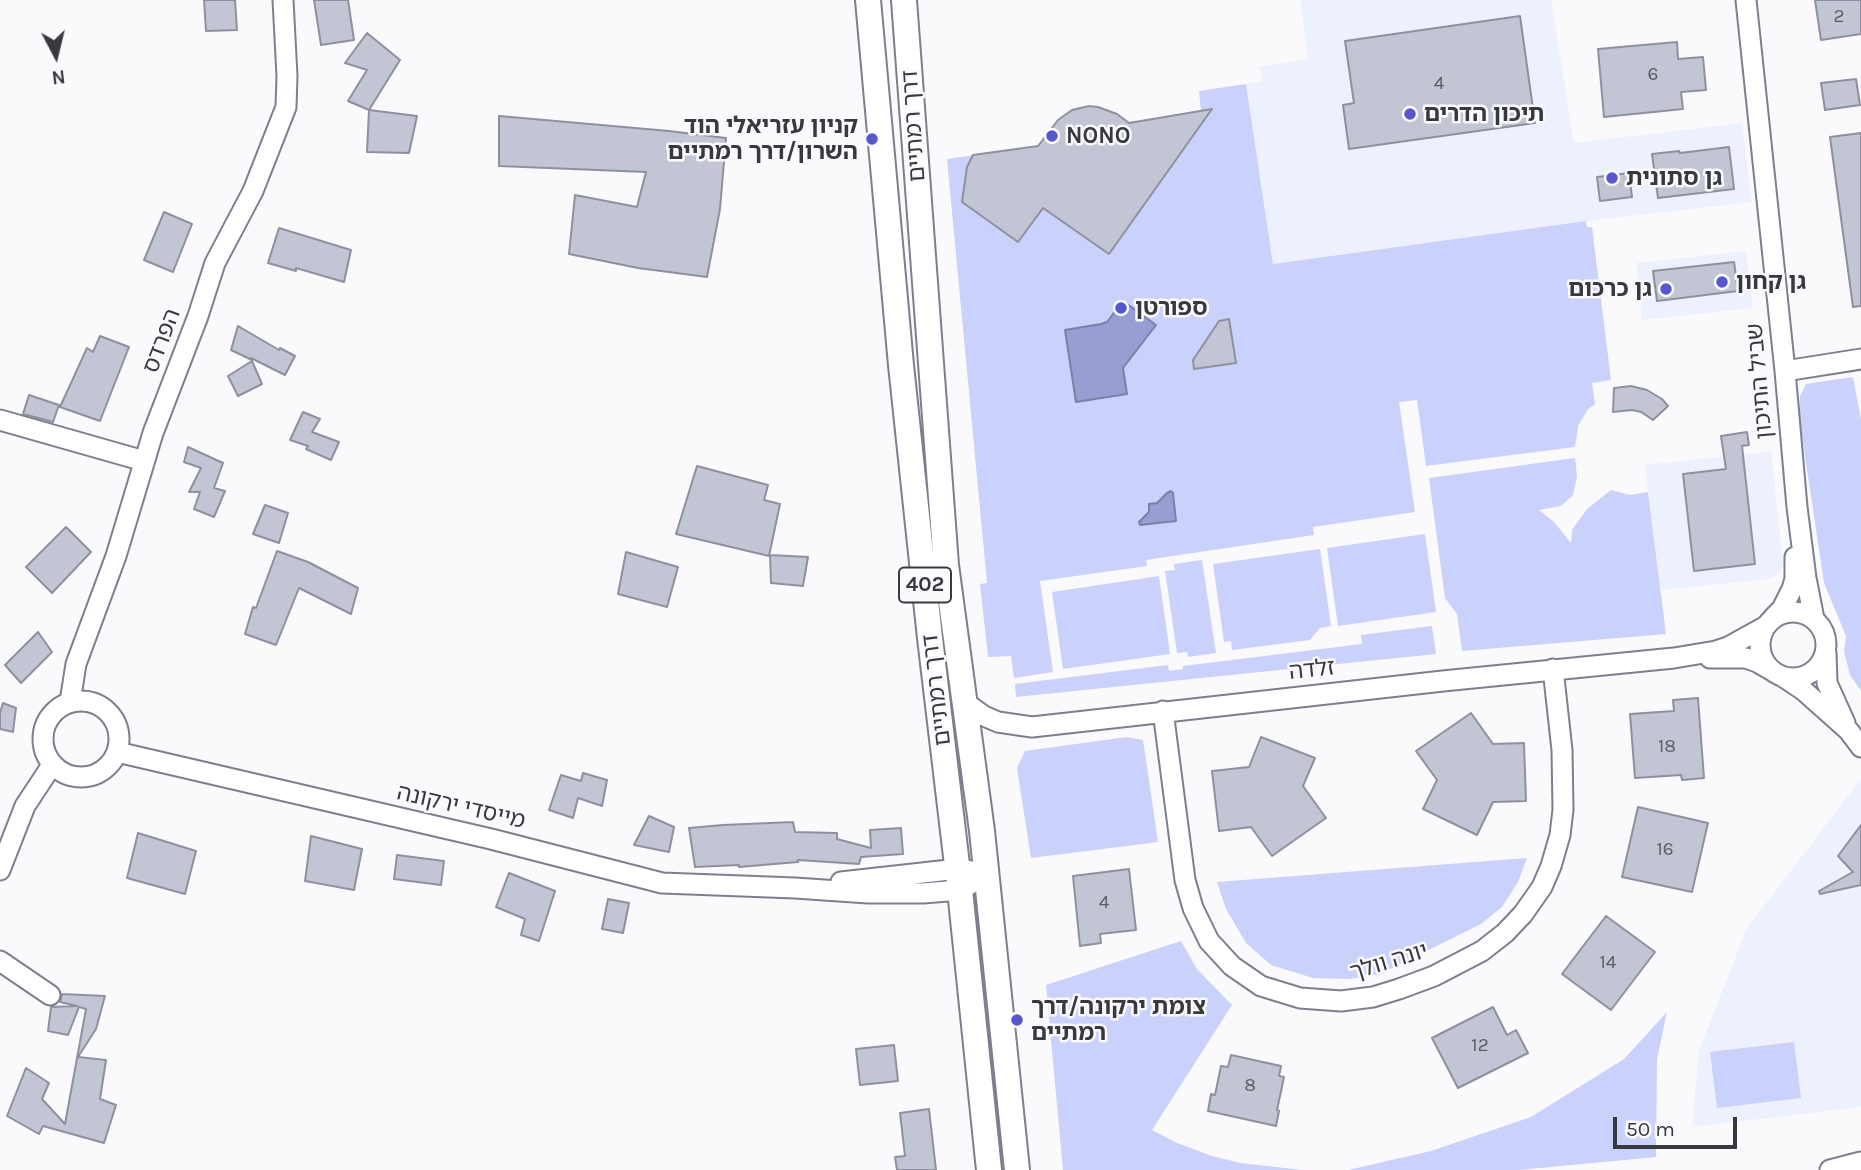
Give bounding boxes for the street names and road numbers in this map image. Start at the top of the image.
street label: דרך רמתיים [896,69,932,183]
street label: הפרדס [137,305,187,377]
street label: שביל התיכון [1741,322,1779,440]
road number: 402 [899,568,951,602]
street label: דרך רמתיים [916,633,958,747]
street label: זלדה [1288,654,1336,686]
street label: מייסדי ירקונה [394,779,528,835]
street label: יונה וולך [1347,937,1431,987]

